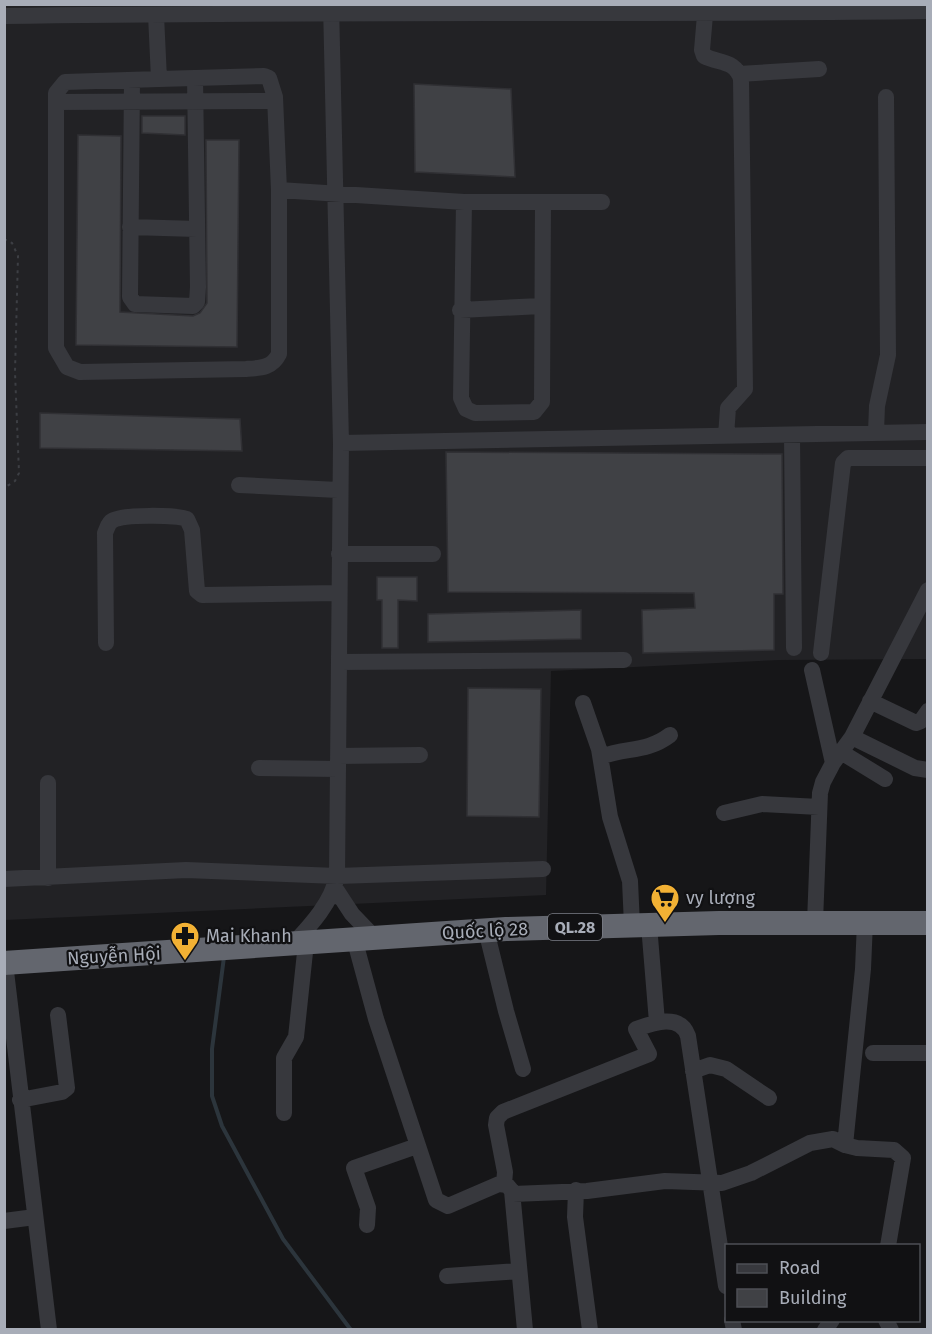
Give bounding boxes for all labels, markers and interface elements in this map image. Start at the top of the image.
supermarket icon: vy lượng [649,882,681,924]
place label: vy lượng [686,887,755,909]
road number: QL.28 [548,914,602,940]
street label: Quốc lộ 28 [441,918,529,944]
pharmacy icon: Mai Khanh [169,920,201,962]
place label: Mai Khanh [206,925,292,947]
street label: Nguyễn Hội [67,942,161,969]
legend [725,1244,920,1322]
text: Road [779,1257,821,1279]
text: Building [779,1287,847,1309]

